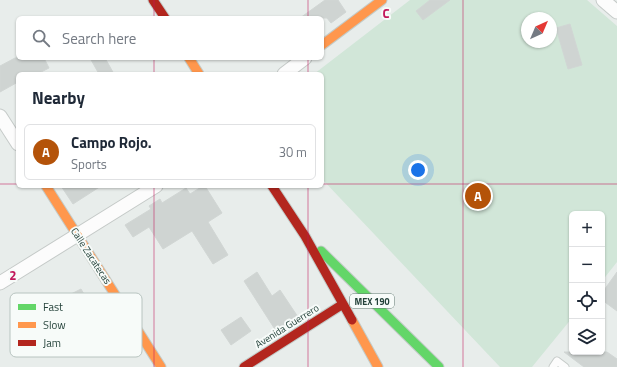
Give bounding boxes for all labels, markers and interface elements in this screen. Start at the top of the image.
text: C [382,3,390,23]
north arrow [521,12,557,48]
search box [16,16,324,60]
icon: search [30,27,52,49]
text: Search here [62,27,136,50]
text: Nearby [32,85,85,111]
text: Campo Rojo. [71,131,152,154]
text: A [42,142,50,162]
text: 30 m [279,142,307,162]
text: Sports [71,154,107,174]
your location [408,160,428,180]
pin: A [465,181,491,211]
map controls [569,211,605,355]
button: + [569,211,605,247]
street label: Calle Zacatecas [67,225,115,287]
button: − [569,247,605,283]
text: 2 [9,265,17,285]
button: locate [569,283,605,319]
legend [10,293,142,357]
road number: MEX 190 [350,294,394,308]
text: Fast [43,299,63,315]
street label: Avenida Guerrero [252,300,322,352]
text: Slow [43,317,66,333]
button: layers [569,319,605,355]
text: Jam [43,335,61,351]

